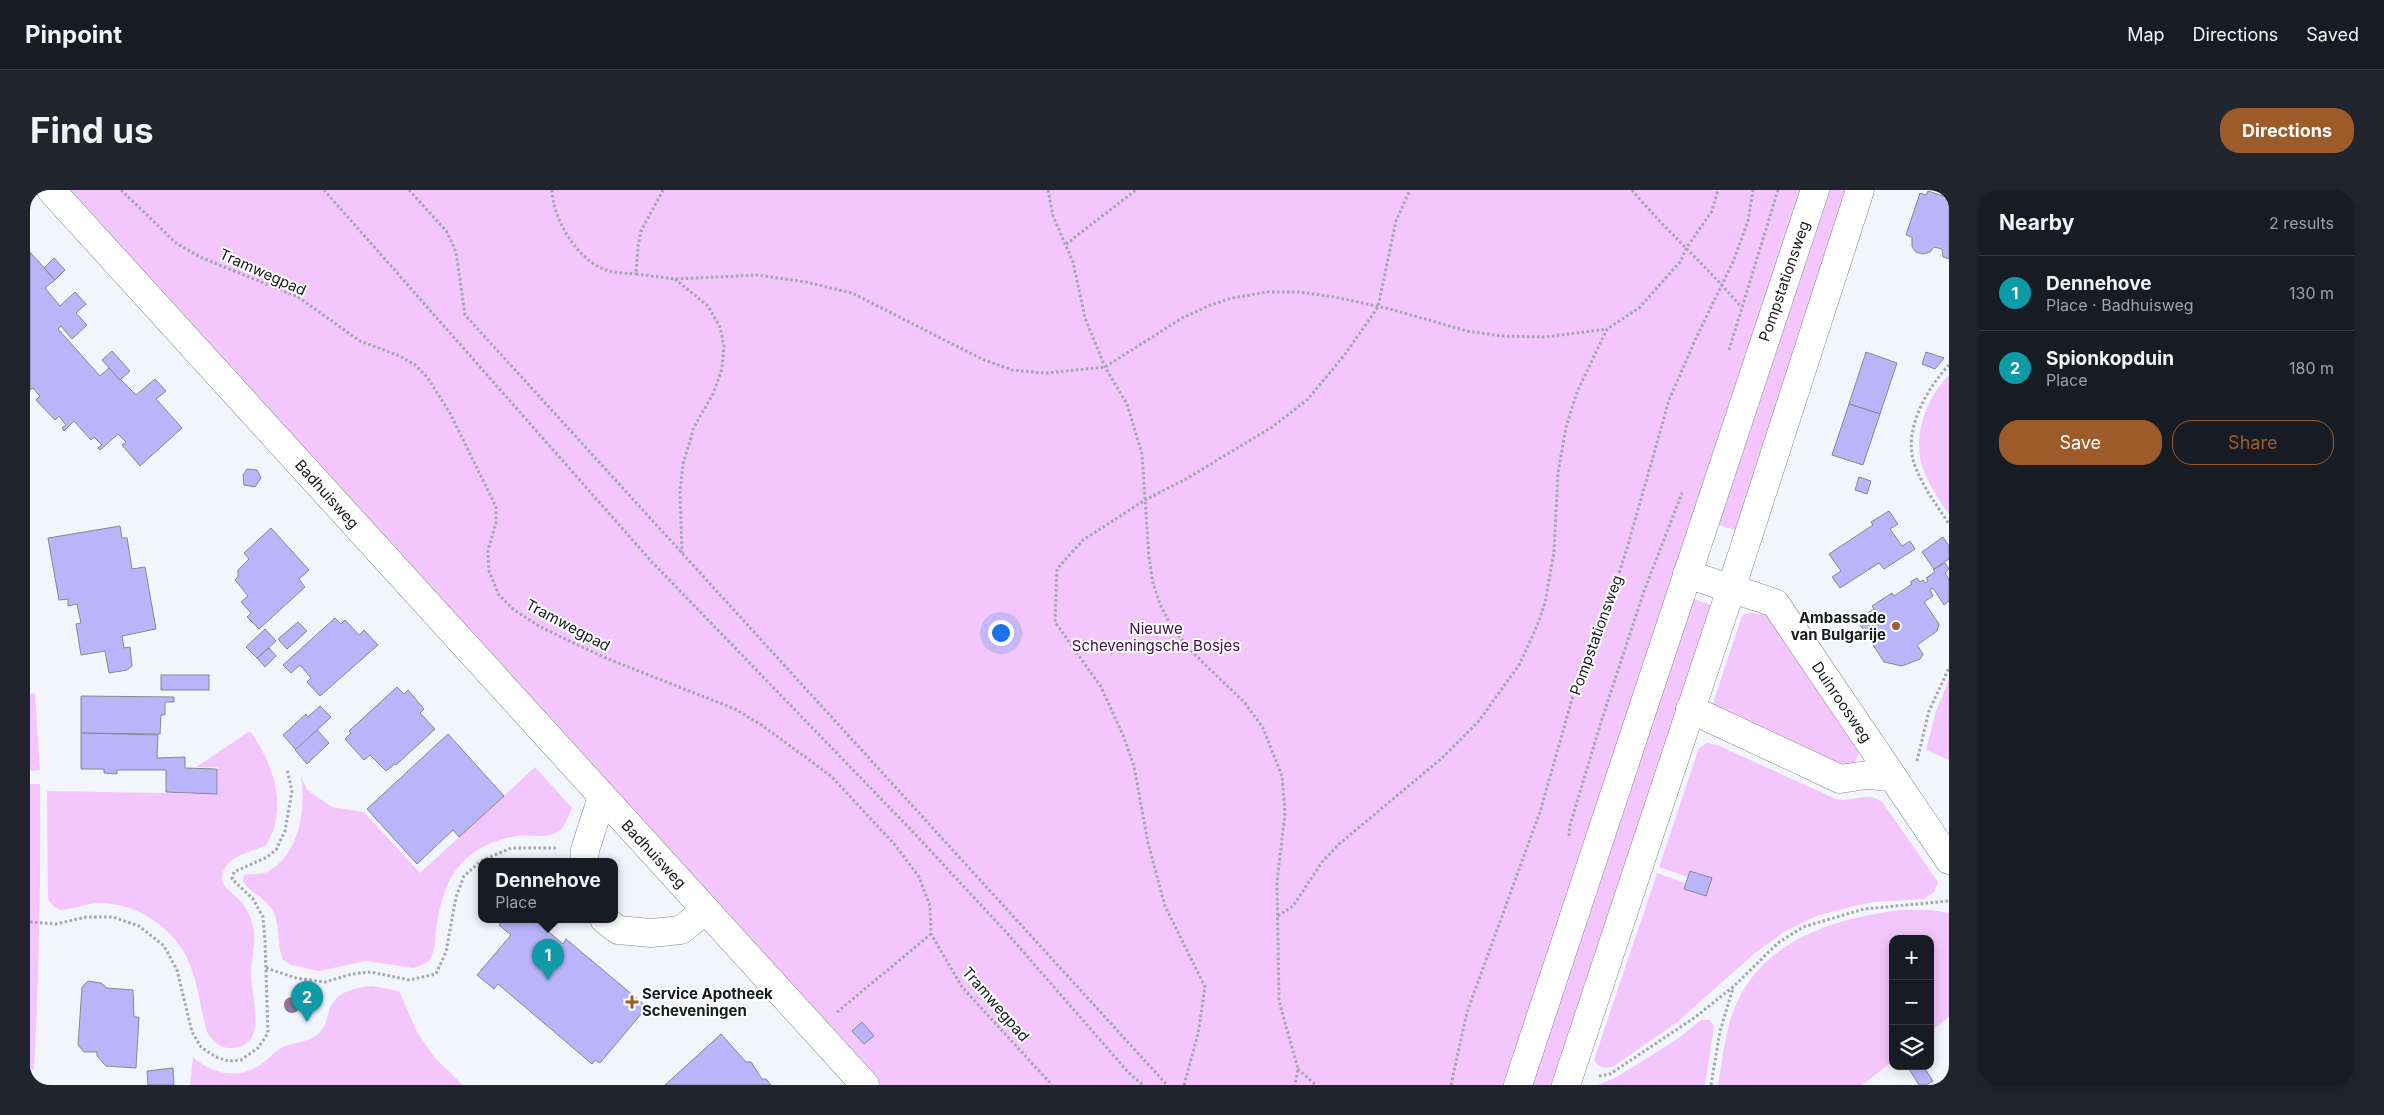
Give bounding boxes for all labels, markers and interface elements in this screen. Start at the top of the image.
text: Pinpoint [25,20,122,49]
text: Map [2127,24,2165,45]
text: Directions [2193,24,2278,45]
text: Saved [2306,24,2359,45]
button: Directions [2220,108,2354,153]
text: Find us [30,109,154,151]
text: Nearby [1999,210,2074,235]
text: 2 results [2269,213,2334,233]
street label: Pompstationsweg [1754,218,1814,344]
street label: Tramwegpad [217,244,309,300]
text: Dennehove [2046,272,2152,295]
text: 1 [2012,283,2018,303]
text: 130 m [2289,283,2334,303]
text: Place · Badhuisweg [2046,295,2194,315]
text: Spionkopduin [2046,347,2174,370]
text: 2 [2010,358,2020,378]
text: 180 m [2289,358,2334,378]
text: Place [2046,370,2088,390]
button: Save [1999,420,2162,465]
button: Share [2172,420,2334,465]
street label: Badhuisweg [291,455,363,533]
street label: Pompstationsweg [1565,572,1627,698]
street label: Tramwegpad [523,595,613,655]
place label: Ambassade van Bulgarije [1791,608,1886,644]
park label: Nieuwe Scheveningsche Bosjes [1072,619,1240,655]
your location [988,620,1014,646]
marker: Ambassade van Bulgarije [1890,620,1902,632]
street label: Duinroosweg [1808,658,1876,746]
street label: Badhuisweg [617,816,691,892]
popup [478,858,618,923]
text: Dennehove [495,869,601,892]
text: Place [495,892,537,912]
map controls [1889,935,1934,1070]
button: + [1889,935,1934,980]
pin: 1 [532,939,564,980]
street label: Tramwegpad [958,963,1034,1045]
button: − [1889,980,1934,1025]
pin: 2 [291,981,323,1022]
place label: Service Apotheek Scheveningen [642,984,773,1020]
marker: Service Apotheek Scheveningen [626,996,638,1008]
button: layers [1889,1025,1934,1070]

